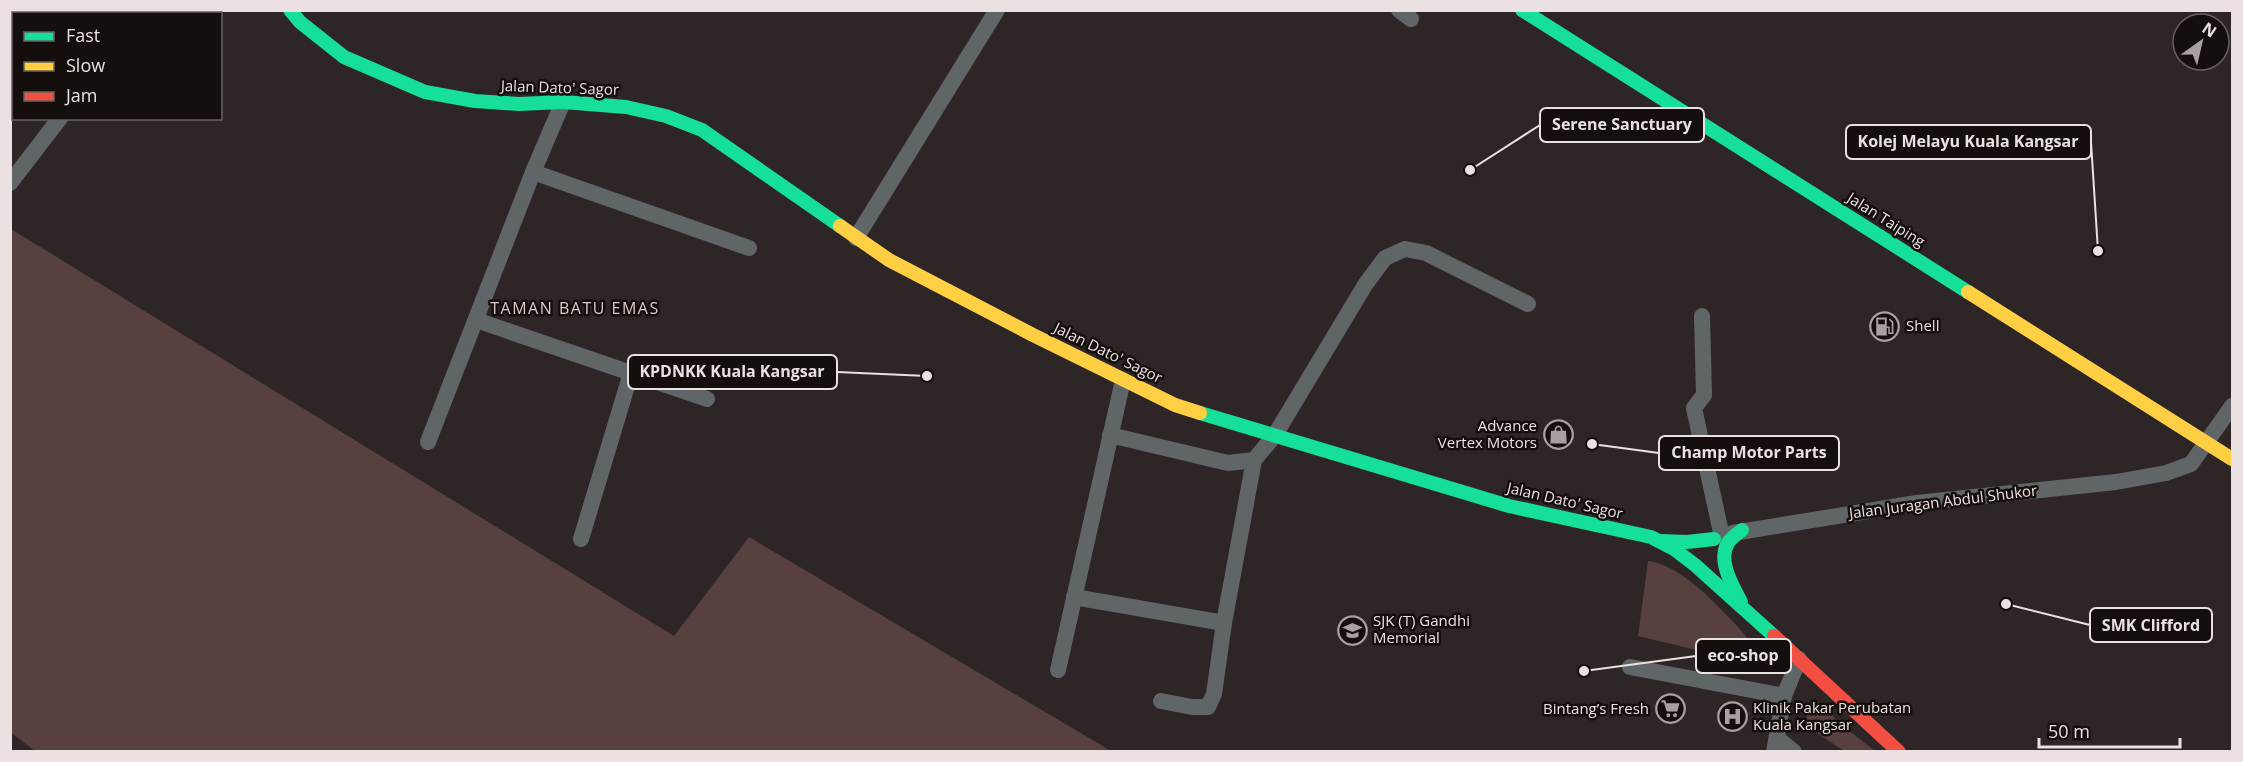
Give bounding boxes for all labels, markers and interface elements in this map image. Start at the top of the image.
legend [12,12,222,120]
north arrow [2171,12,2231,72]
text: N [2198,17,2221,42]
text: Fast [66,23,100,47]
text: Slow [66,53,105,77]
street label: Jalan Dato' Sagor [499,75,619,99]
text: Jam [64,83,98,107]
callout: Serene Sanctuary [1540,108,1704,142]
text: Serene Sanctuary [1552,113,1693,135]
callout: Kolej Melayu Kuala Kangsar [1846,125,2091,159]
text: Kolej Melayu Kuala Kangsar [1858,130,2079,152]
street label: Jalan Taiping [1842,186,1929,251]
district label: TAMAN BATU EMAS [490,297,660,319]
fuel station icon: Shell [1869,310,1901,342]
place label: Shell [1906,315,1939,335]
street label: Jalan Dato' Sagor [1049,316,1166,387]
callout: KPDNKK Kuala Kangsar [628,355,837,389]
text: KPDNKK Kuala Kangsar [639,360,825,382]
place label: Advance Vertex Motors [1438,415,1537,452]
shop icon: Advance Vertex Motors [1542,419,1574,451]
callout: Champ Motor Parts [1659,436,1839,470]
text: Champ Motor Parts [1671,441,1827,463]
street label: Jalan Dato' Sagor [1503,477,1625,523]
street label: Jalan Juragan Abdul Shukor [1846,480,2038,523]
callout: SMK Clifford [2090,608,2212,642]
place label: SJK (T) Gandhi Memorial [1373,610,1470,647]
school or university icon: SJK (T) Gandhi Memorial [1336,614,1368,646]
text: SMK Clifford [2102,614,2200,636]
callout: eco-shop [1696,639,1791,673]
text: eco-shop [1707,644,1779,666]
supermarket icon: Bintang’s Fresh [1654,693,1686,725]
place label: Klinik Pakar Perubatan Kuala Kangsar [1753,697,1911,734]
place label: Bintang’s Fresh [1543,698,1649,718]
hospital icon: Klinik Pakar Perubatan Kuala Kangsar [1716,701,1748,733]
scale bar [2039,711,2180,749]
text: 50 m [2048,719,2090,743]

